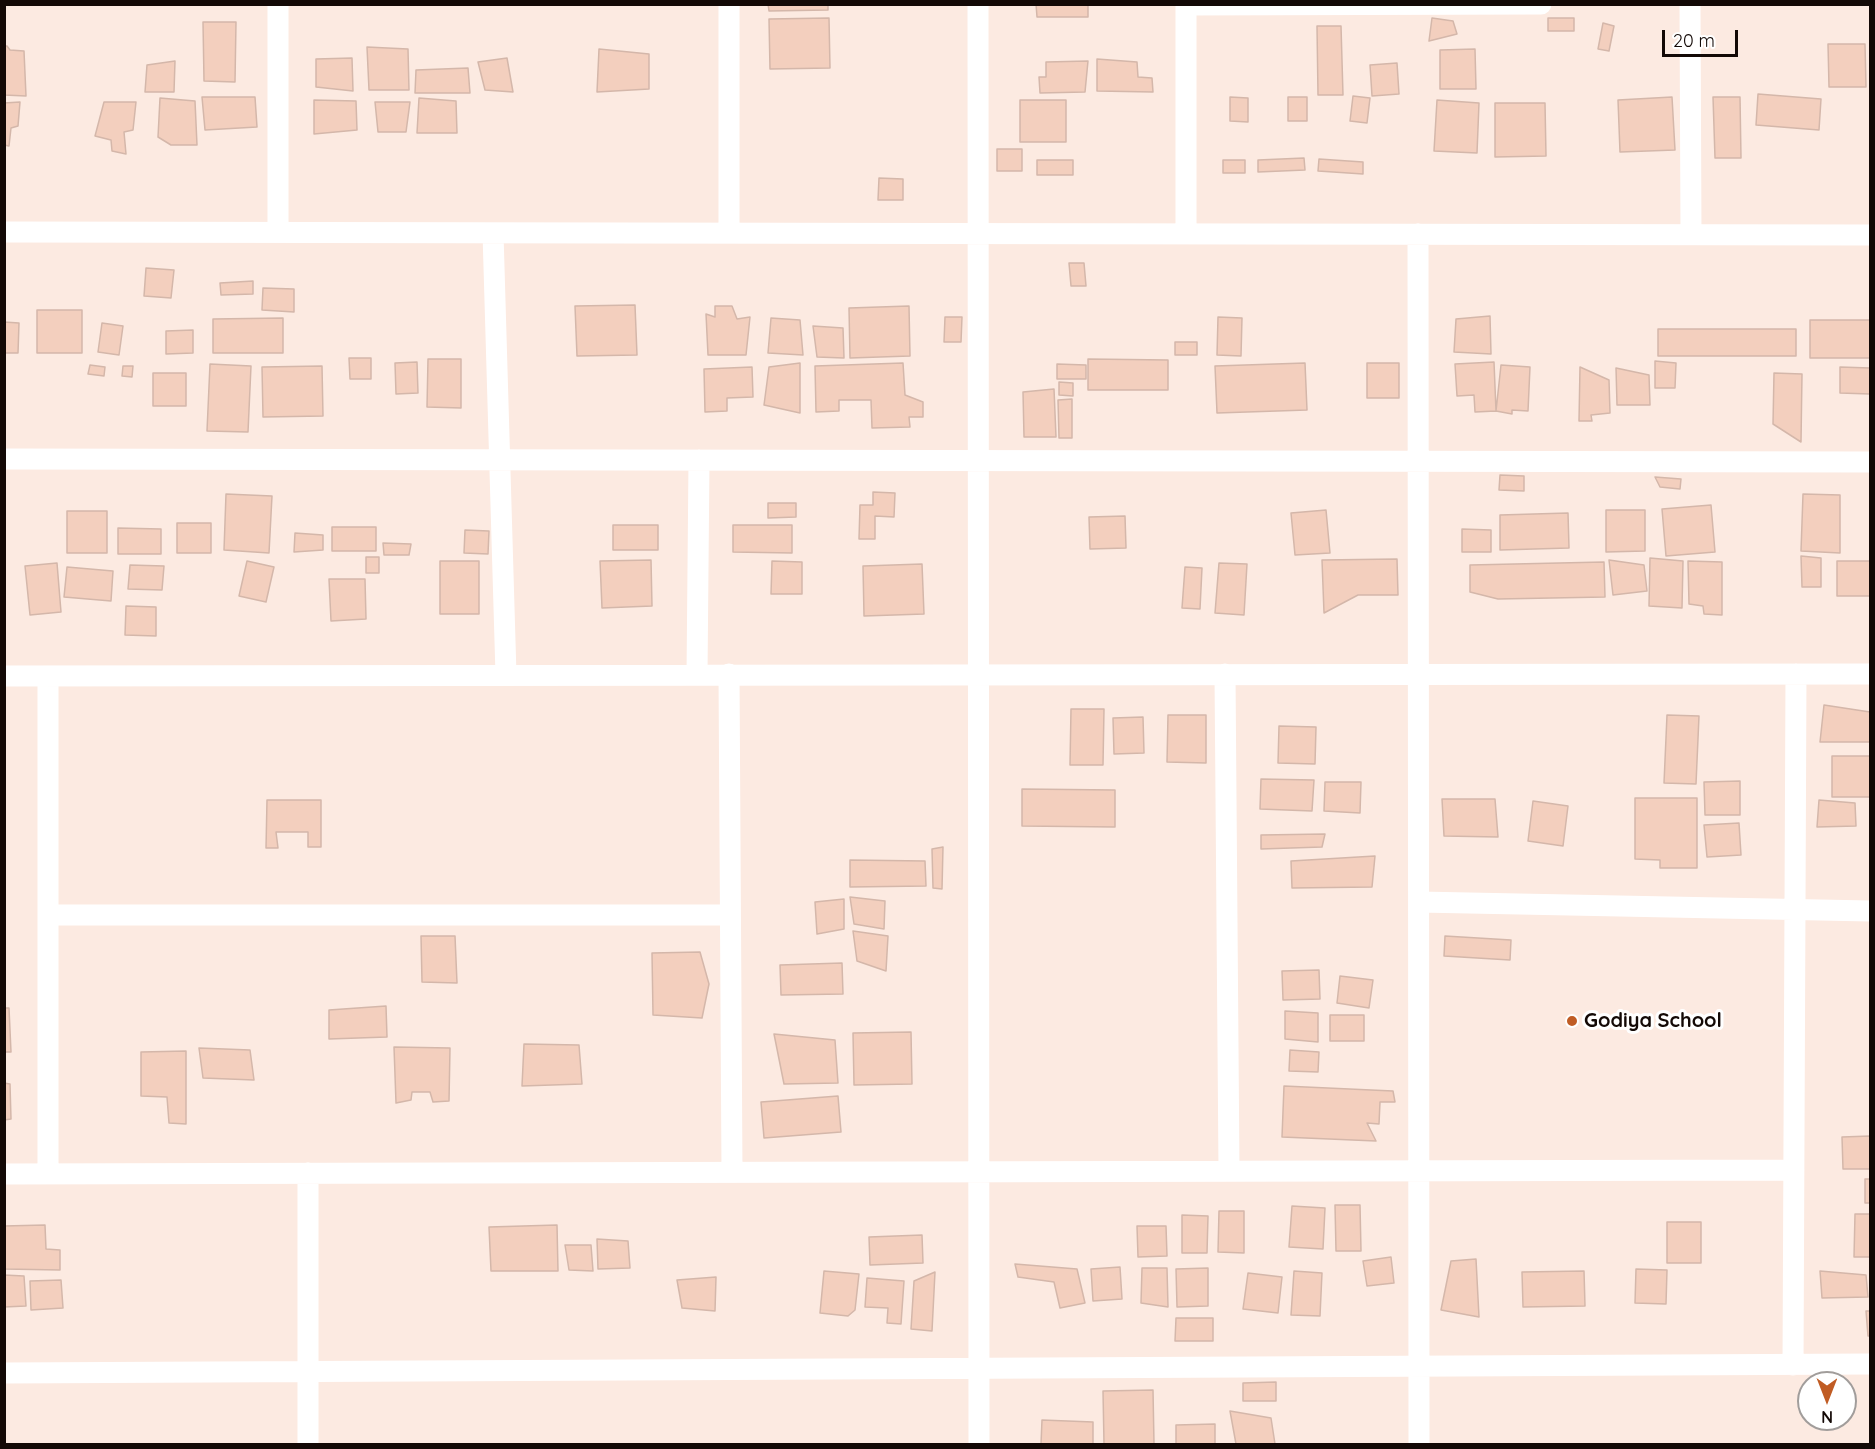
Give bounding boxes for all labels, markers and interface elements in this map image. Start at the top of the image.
scale bar [1665,18,1742,56]
text: 20 m [1673,29,1715,52]
place label: Godiya School [1584,1009,1722,1033]
marker: Godiya School [1565,1014,1579,1028]
north arrow [1797,1371,1857,1431]
text: N [1821,1407,1833,1427]

